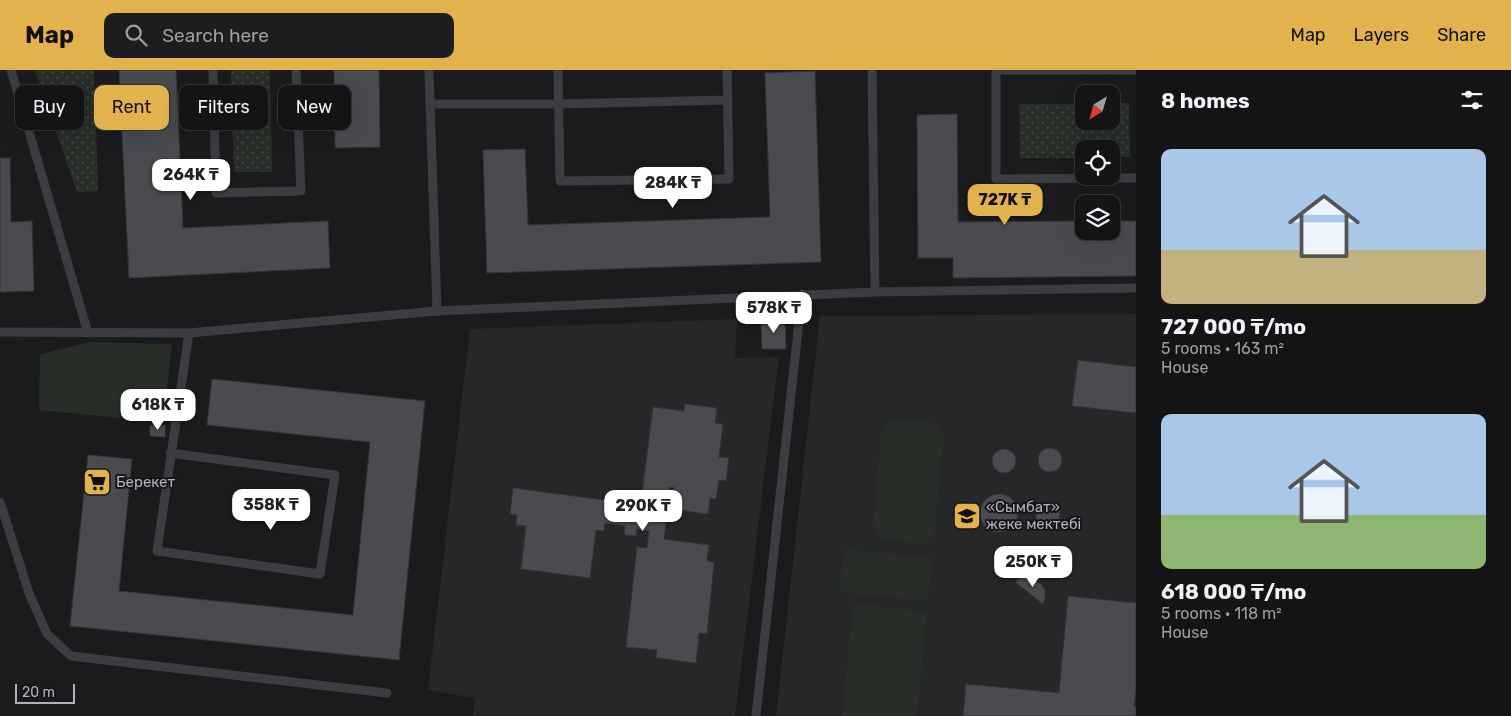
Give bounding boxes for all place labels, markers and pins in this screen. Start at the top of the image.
pin: 264K ₸ [150,158,232,201]
pin: 284K ₸ [632,166,714,209]
pin: 727K ₸ [964,184,1046,226]
pin: 578K ₸ [733,292,815,334]
pin: 618K ₸ [117,388,199,431]
supermarket icon: Берекет [82,467,112,497]
place label: Берекет [116,473,175,491]
pin: 358K ₸ [230,488,312,531]
pin: 290K ₸ [602,490,684,532]
place label: «Сымбат» жеке мектебі [986,498,1081,533]
school or university icon: «Сымбат» жеке мектебі [952,501,982,531]
pin: 250K ₸ [992,546,1074,588]

